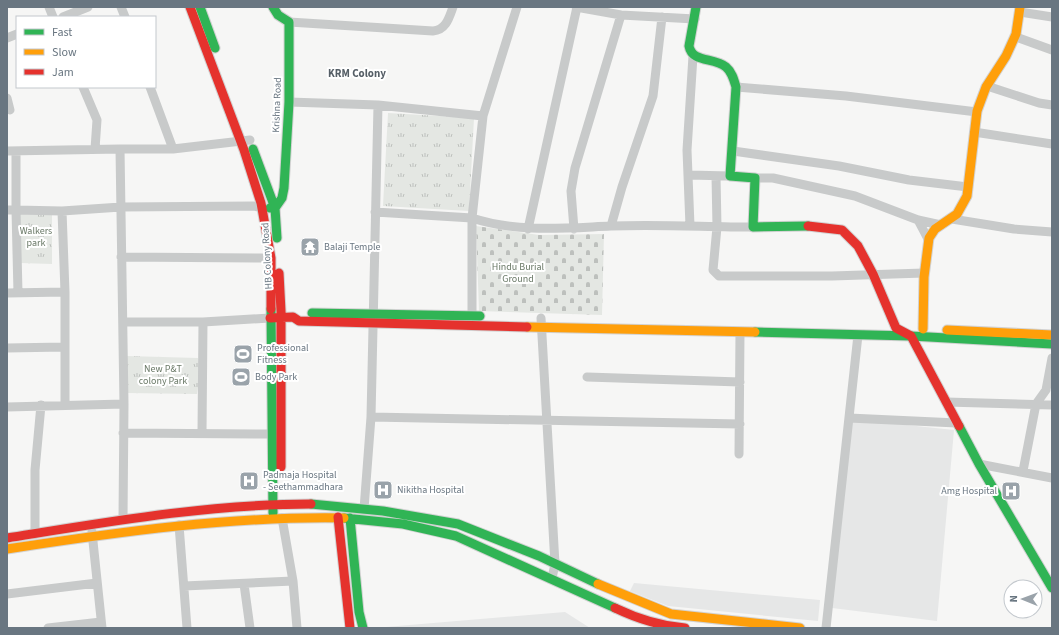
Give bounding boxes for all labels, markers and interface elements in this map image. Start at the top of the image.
legend [16,16,156,88]
text: Fast [52,24,72,41]
text: Slow [52,44,77,61]
text: Jam [52,64,74,81]
district label: KRM Colony [328,66,386,81]
street label: Krishna Road [269,77,285,133]
street label: HB Colony Road [258,222,276,290]
park label: Walkers park [20,224,52,250]
temple icon: Balaji Temple [299,236,321,258]
place label: Balaji Temple [324,240,380,254]
park label: Hindu Burial Ground [492,260,545,286]
place label: Professional Fitness [257,341,309,367]
sports icon: Professional Fitness [232,343,254,365]
park label: New P&T colony Park [139,362,187,388]
sports icon: Body Park [230,366,252,388]
place label: Body Park [255,370,297,384]
place label: Padmaja Hospital - Seethammadhara [263,468,343,494]
hospital icon: Padmaja Hospital - Seethammadhara [238,470,260,492]
hospital icon: Nikitha Hospital [372,479,394,501]
hospital icon: Amg Hospital [1000,480,1022,502]
place label: Nikitha Hospital [397,483,465,497]
place label: Amg Hospital [941,484,997,498]
north arrow [1003,579,1043,619]
text: N [1006,595,1021,603]

